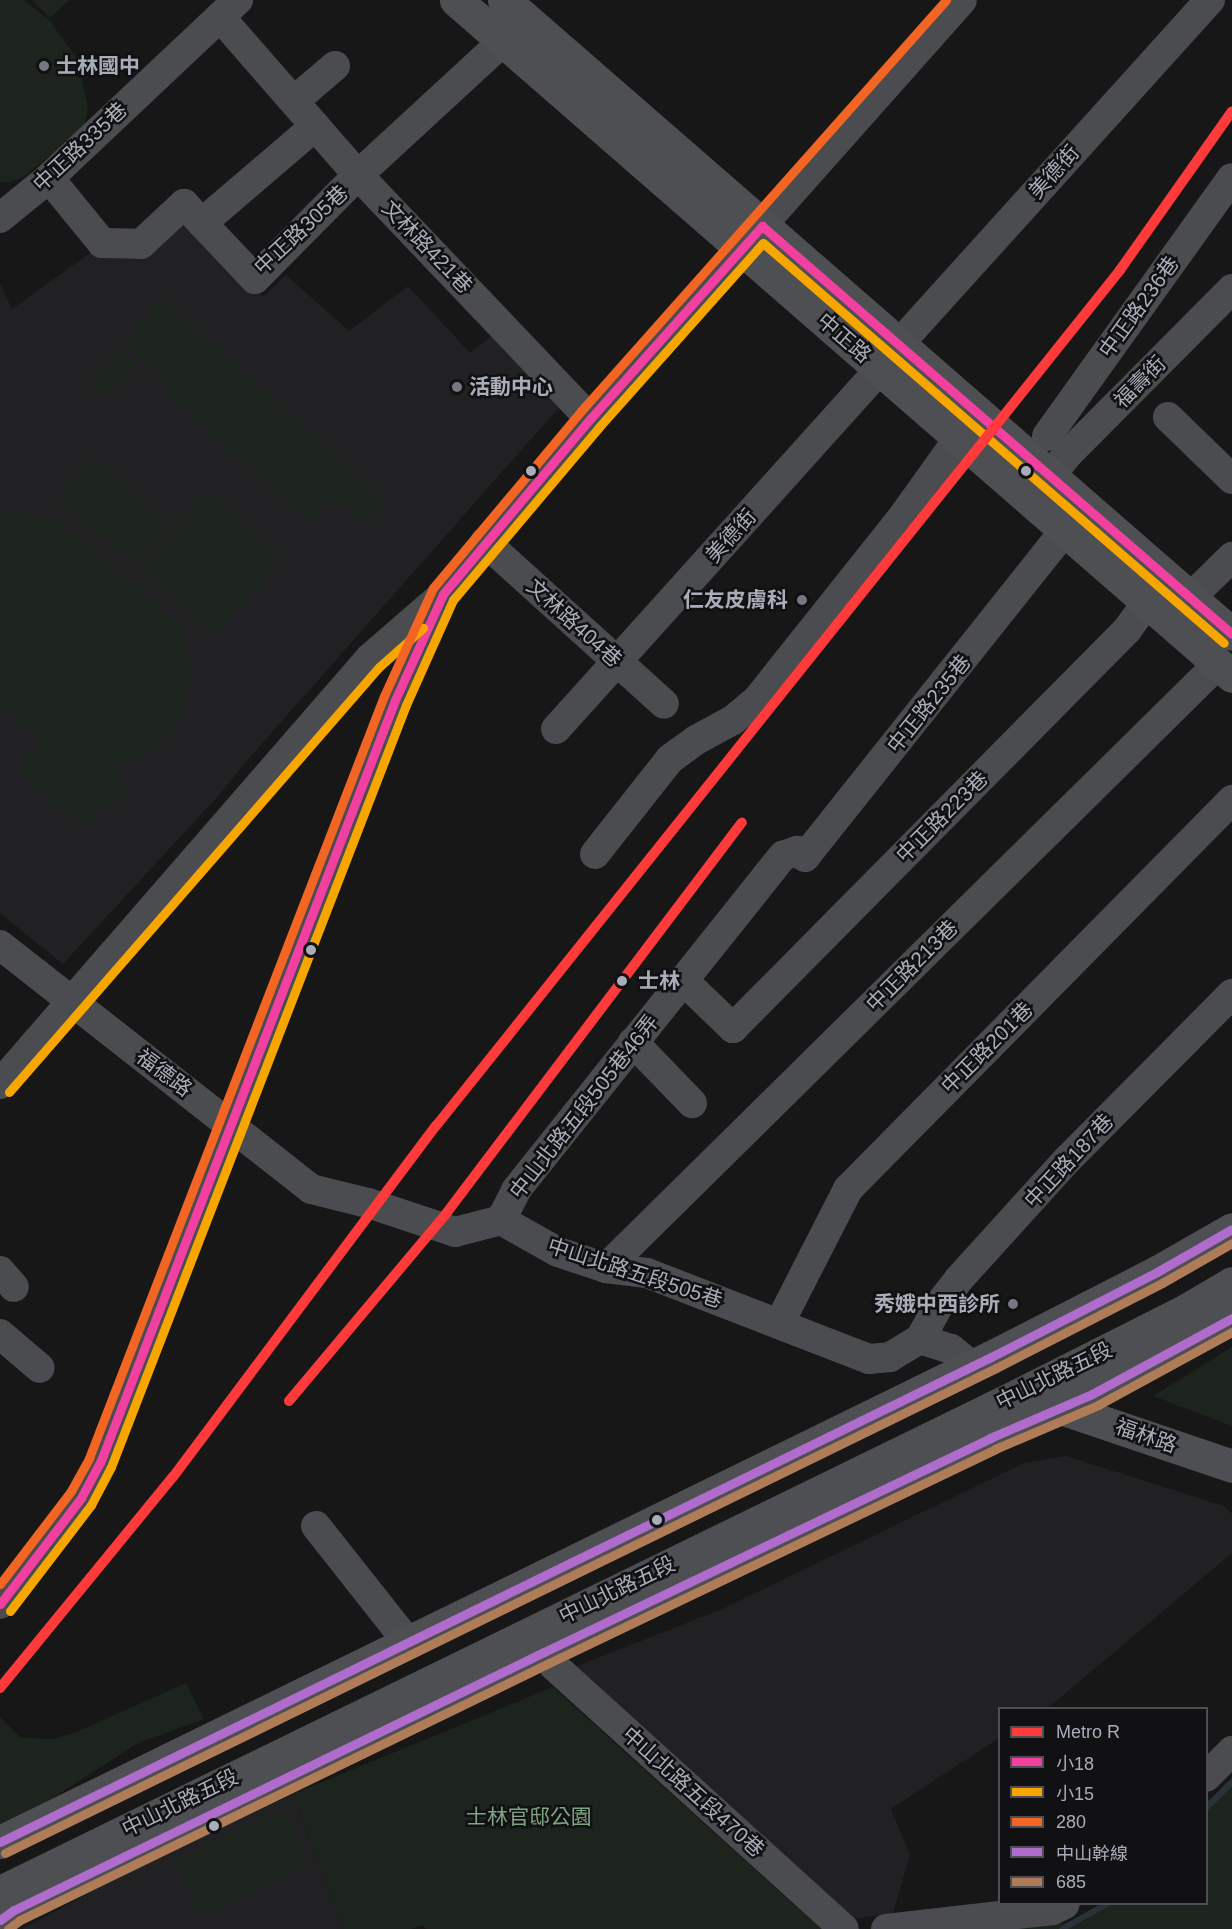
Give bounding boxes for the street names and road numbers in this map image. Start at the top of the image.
street label: 中正路335巷 [28,97,132,197]
street label: 美德街 [1024,140,1084,204]
street label: 中正路305巷 [249,180,353,280]
street label: 文林路421巷 [377,195,477,299]
street label: 中正路236巷 [1094,251,1184,363]
street label: 中正路 [812,308,876,368]
street label: 福壽街 [1109,351,1171,413]
street label: 美德街 [701,504,761,568]
street label: 文林路404巷 [521,574,627,672]
street label: 中正路235巷 [882,650,976,758]
street label: 中正路223巷 [891,766,993,868]
street label: 中正路213巷 [861,915,963,1017]
street label: 中正路201巷 [936,997,1038,1099]
street label: 中山北路五段505巷46弄 [504,1010,664,1204]
street label: 福德路 [131,1044,197,1102]
street label: 中正路187巷 [1019,1109,1119,1213]
street label: 中山北路五段505巷 [545,1233,725,1313]
street label: 中山北路五段 [992,1337,1116,1415]
street label: 福林路 [1112,1414,1180,1458]
street label: 中山北路五段 [555,1551,679,1629]
street label: 中山北路五段470巷 [617,1722,769,1862]
street label: 中山北路五段 [118,1764,242,1842]

